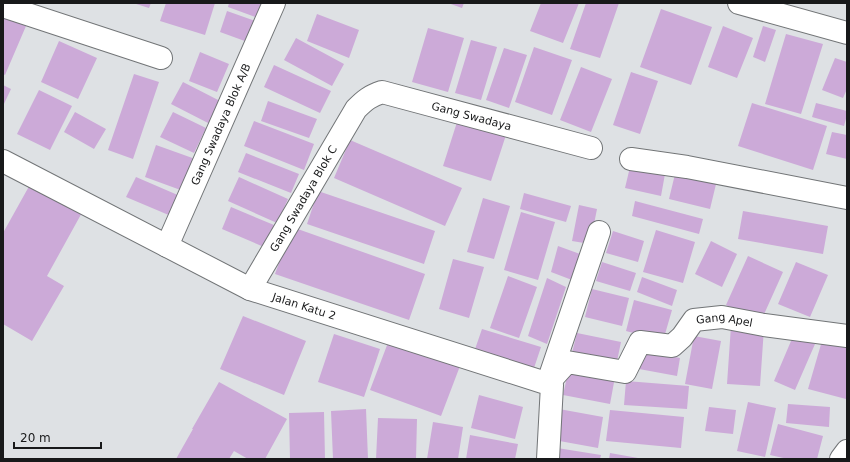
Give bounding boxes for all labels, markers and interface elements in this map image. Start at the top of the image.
street label: Gang Swadaya Blok A/B [188,61,253,187]
street label: Gang Swadaya [430,99,513,133]
street label: Gang Swadaya Blok C [267,143,340,254]
street label: Jalan Katu 2 [270,290,338,322]
street label: Gang Apel [696,310,754,329]
scale bar [14,424,101,450]
text: 20 m [20,431,51,445]

